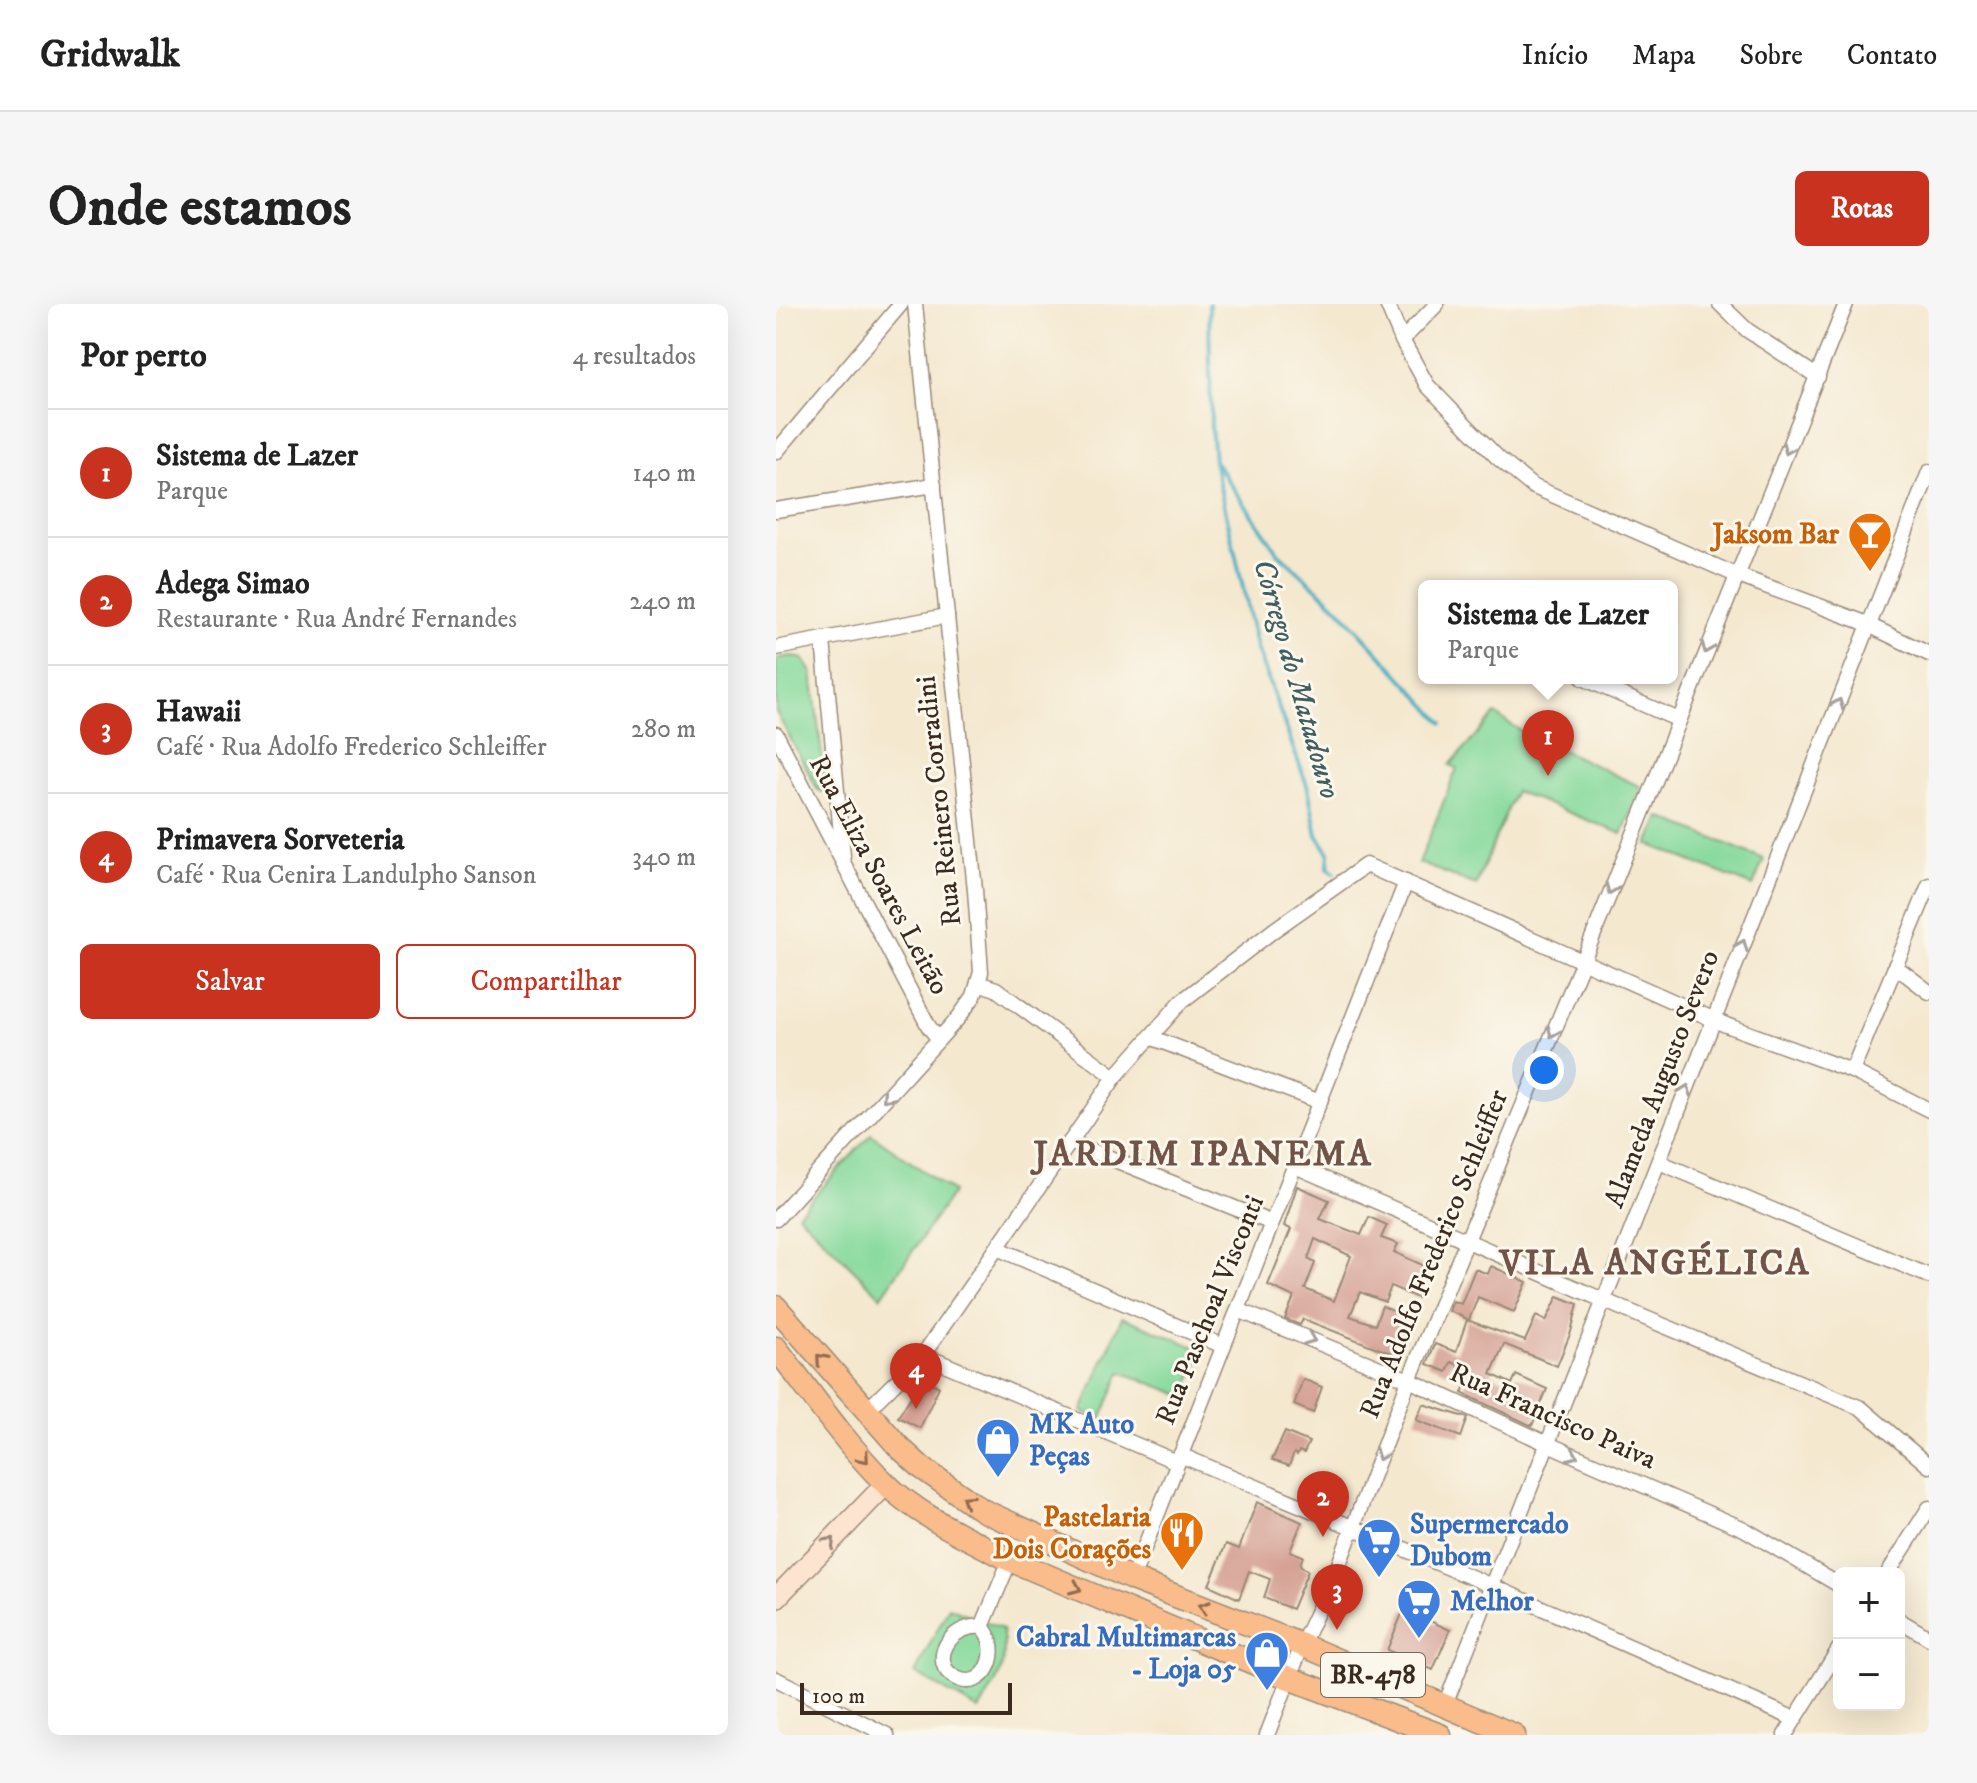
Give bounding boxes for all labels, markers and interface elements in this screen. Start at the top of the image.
text: Gridwalk [40,31,180,79]
text: Início [1522,38,1588,73]
text: Mapa [1632,38,1696,73]
text: Sobre [1740,38,1803,73]
text: Contato [1847,38,1937,73]
button: Rotas [1795,171,1929,246]
text: Onde estamos [48,173,351,243]
text: Por perto [80,335,207,377]
text: 4 resultados [572,340,696,373]
text: Sistema de Lazer [156,438,358,475]
one-way arrow [1782,441,1798,455]
text: 1 [101,457,111,490]
text: 140 m [632,457,696,490]
text: Parque [156,475,228,508]
bar icon: Jaksom Bar [1846,510,1894,573]
place label: Jaksom Bar [1710,517,1840,552]
water label: Córrego do Matadouro [1244,555,1348,803]
text: Adega Simao [156,566,310,603]
popup [1418,580,1678,684]
text: 2 [100,585,112,618]
text: 240 m [629,585,696,618]
text: Sistema de Lazer [1447,597,1649,634]
text: Restaurante · Rua André Fernandes [156,603,517,636]
text: Parque [1447,634,1519,667]
one-way arrow [1700,640,1717,654]
street label: Rua Reinero Corradini [908,674,970,928]
text: Hawaii [156,694,241,731]
one-way arrow [1829,698,1845,712]
pin: 1 [1522,710,1574,776]
text: 3 [101,713,111,746]
text: 280 m [631,713,696,746]
text: Café · Rua Adolfo Frederico Schleiffer [156,731,547,764]
street label: Rua Eliza Soares Leitão [801,749,957,1001]
text: Primavera Sorveteria [156,822,404,859]
text: 4 [99,841,113,874]
text: 340 m [632,841,696,874]
text: Café · Rua Cenira Landulpho Sanson [156,859,536,892]
one-way arrow [1604,881,1621,895]
one-way arrow [1732,939,1749,953]
button: Salvar [80,944,380,1019]
button: Compartilhar [396,944,696,1019]
street label: Alameda Augusto Severo [1597,945,1727,1213]
one-way arrow [1546,1024,1562,1039]
your location [1524,1050,1564,1090]
one-way arrow [1676,1083,1693,1097]
street label: Rua Adolfo Frederico Schleiffer [1352,1084,1516,1423]
one-way arrow [882,1088,896,1103]
district label: JARDIM IPANEMA [1029,1132,1373,1177]
street label: Rua Paschoal Visconti [1148,1190,1272,1430]
district label: VILA ANGÉLICA [1498,1240,1810,1286]
one-way arrow [1302,1330,1316,1346]
pin: 4 [890,1343,942,1409]
one-way arrow [816,1353,830,1368]
street label: Rua Francisco Paiva [1444,1355,1662,1477]
place label: MK Auto Peças [1029,1407,1135,1474]
shop icon: MK Auto Peças [974,1416,1022,1479]
one-way arrow [1565,1446,1580,1462]
one-way arrow [1374,1447,1391,1461]
one-way arrow [854,1449,869,1464]
pin: 2 [1297,1471,1349,1537]
one-way arrow [961,1495,975,1510]
place label: Pastelaria Dois Corações [993,1500,1152,1567]
place label: Supermercado Dubom [1410,1507,1569,1574]
restaurant icon: Pastelaria Dois Corações [1158,1509,1206,1572]
supermarket icon: Supermercado Dubom [1355,1516,1403,1579]
one-way arrow [820,1537,835,1551]
pin: 3 [1311,1564,1363,1630]
map controls [1833,1567,1905,1711]
button: + [1833,1567,1905,1639]
supermarket icon: Melhor [1395,1577,1443,1640]
one-way arrow [1068,1578,1082,1594]
place label: Melhor [1450,1584,1534,1619]
one-way arrow [1198,1600,1212,1617]
place label: Cabral Multimarcas - Loja 05 [1016,1620,1237,1687]
shop icon: Cabral Multimarcas - Loja 05 [1243,1629,1291,1692]
button: − [1833,1639,1905,1711]
road number: BR-478 [1321,1653,1425,1697]
scale bar [800,1679,1012,1715]
text: 100 m [812,1683,865,1710]

